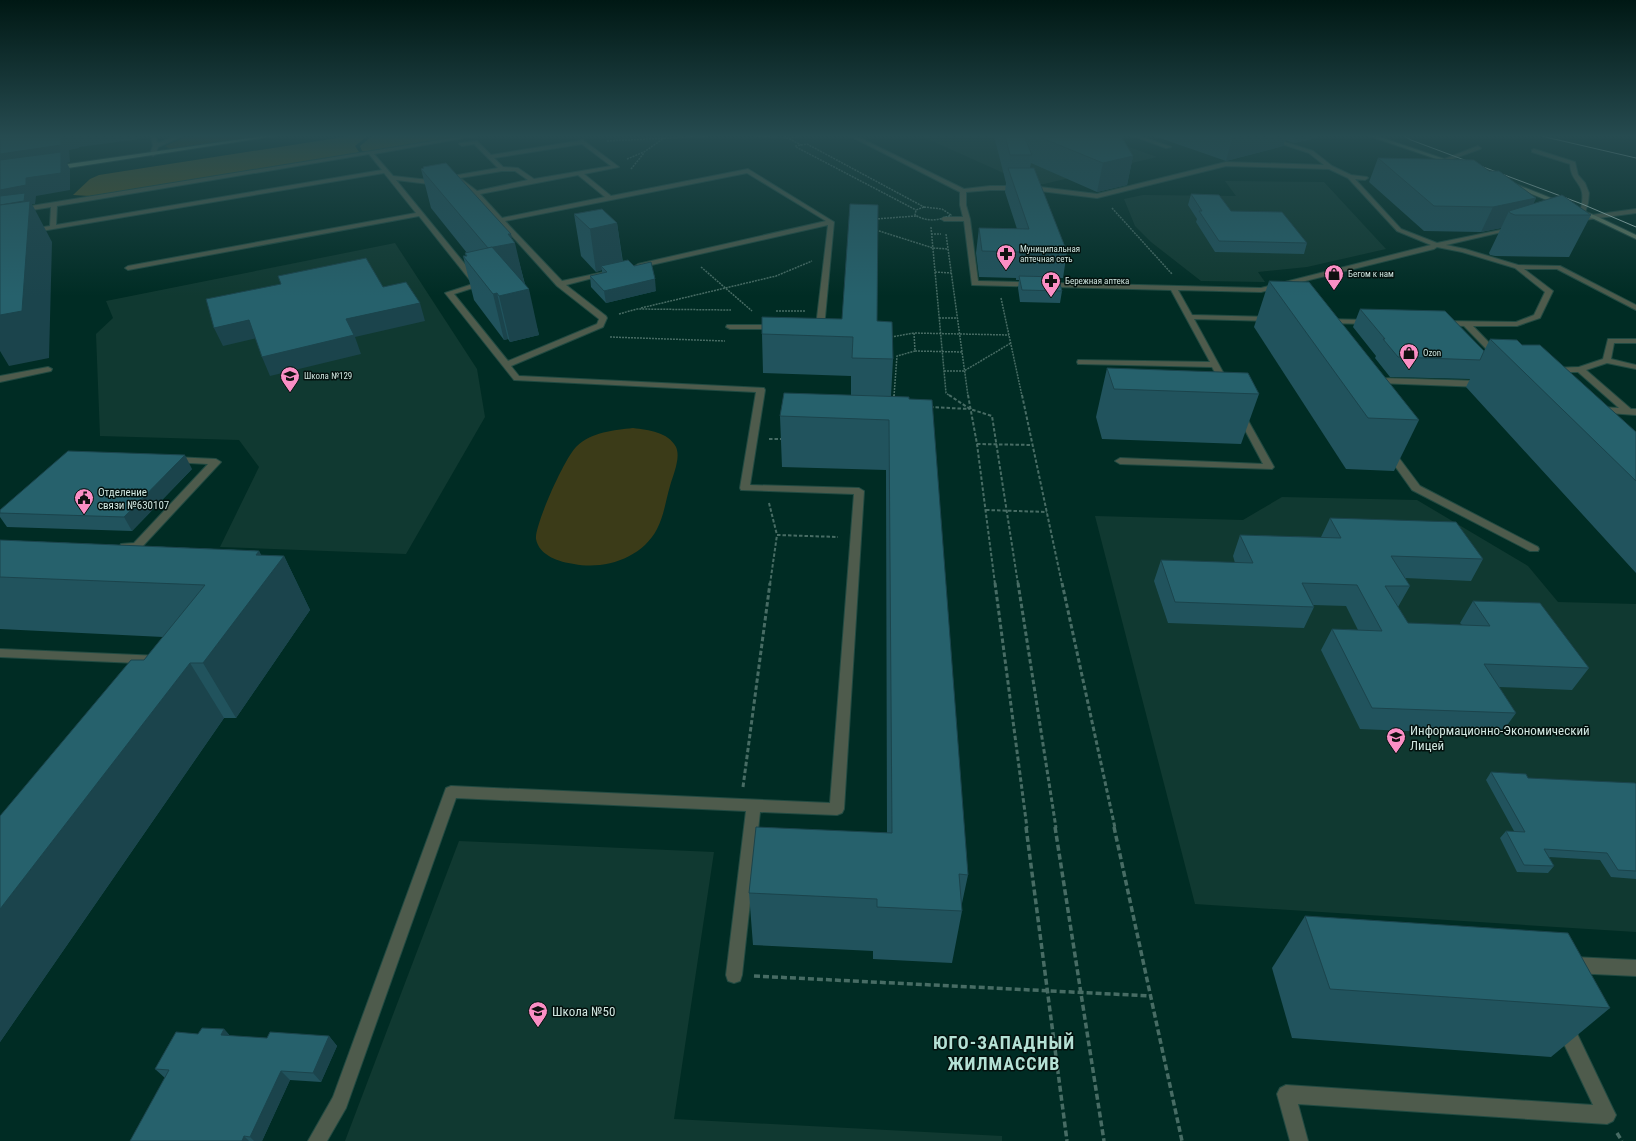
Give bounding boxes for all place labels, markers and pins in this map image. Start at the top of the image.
pharmacy icon: Муниципальная аптечная сеть [995,243,1017,271]
place label: Муниципальная аптечная сеть [1020,244,1080,264]
shop icon: Бегом к нам [1323,263,1345,291]
place label: Бегом к нам [1348,269,1394,279]
pharmacy icon: Бережная аптека [1040,270,1062,298]
place label: Бережная аптека [1065,276,1129,286]
shop icon: Ozon [1398,342,1420,370]
place label: Ozon [1423,348,1441,358]
school or university icon: Школа №129 [279,365,301,393]
place label: Школа №129 [304,371,352,381]
place label: Отделение связи №630107 [98,486,169,512]
public building icon: Отделение связи №630107 [73,487,95,515]
place label: Информационно-Экономический Лицей [1410,723,1590,753]
school or university icon: Информационно-Экономический Лицей [1385,726,1407,754]
school or university icon: Школа №50 [527,1000,549,1028]
place label: Школа №50 [552,1004,615,1019]

